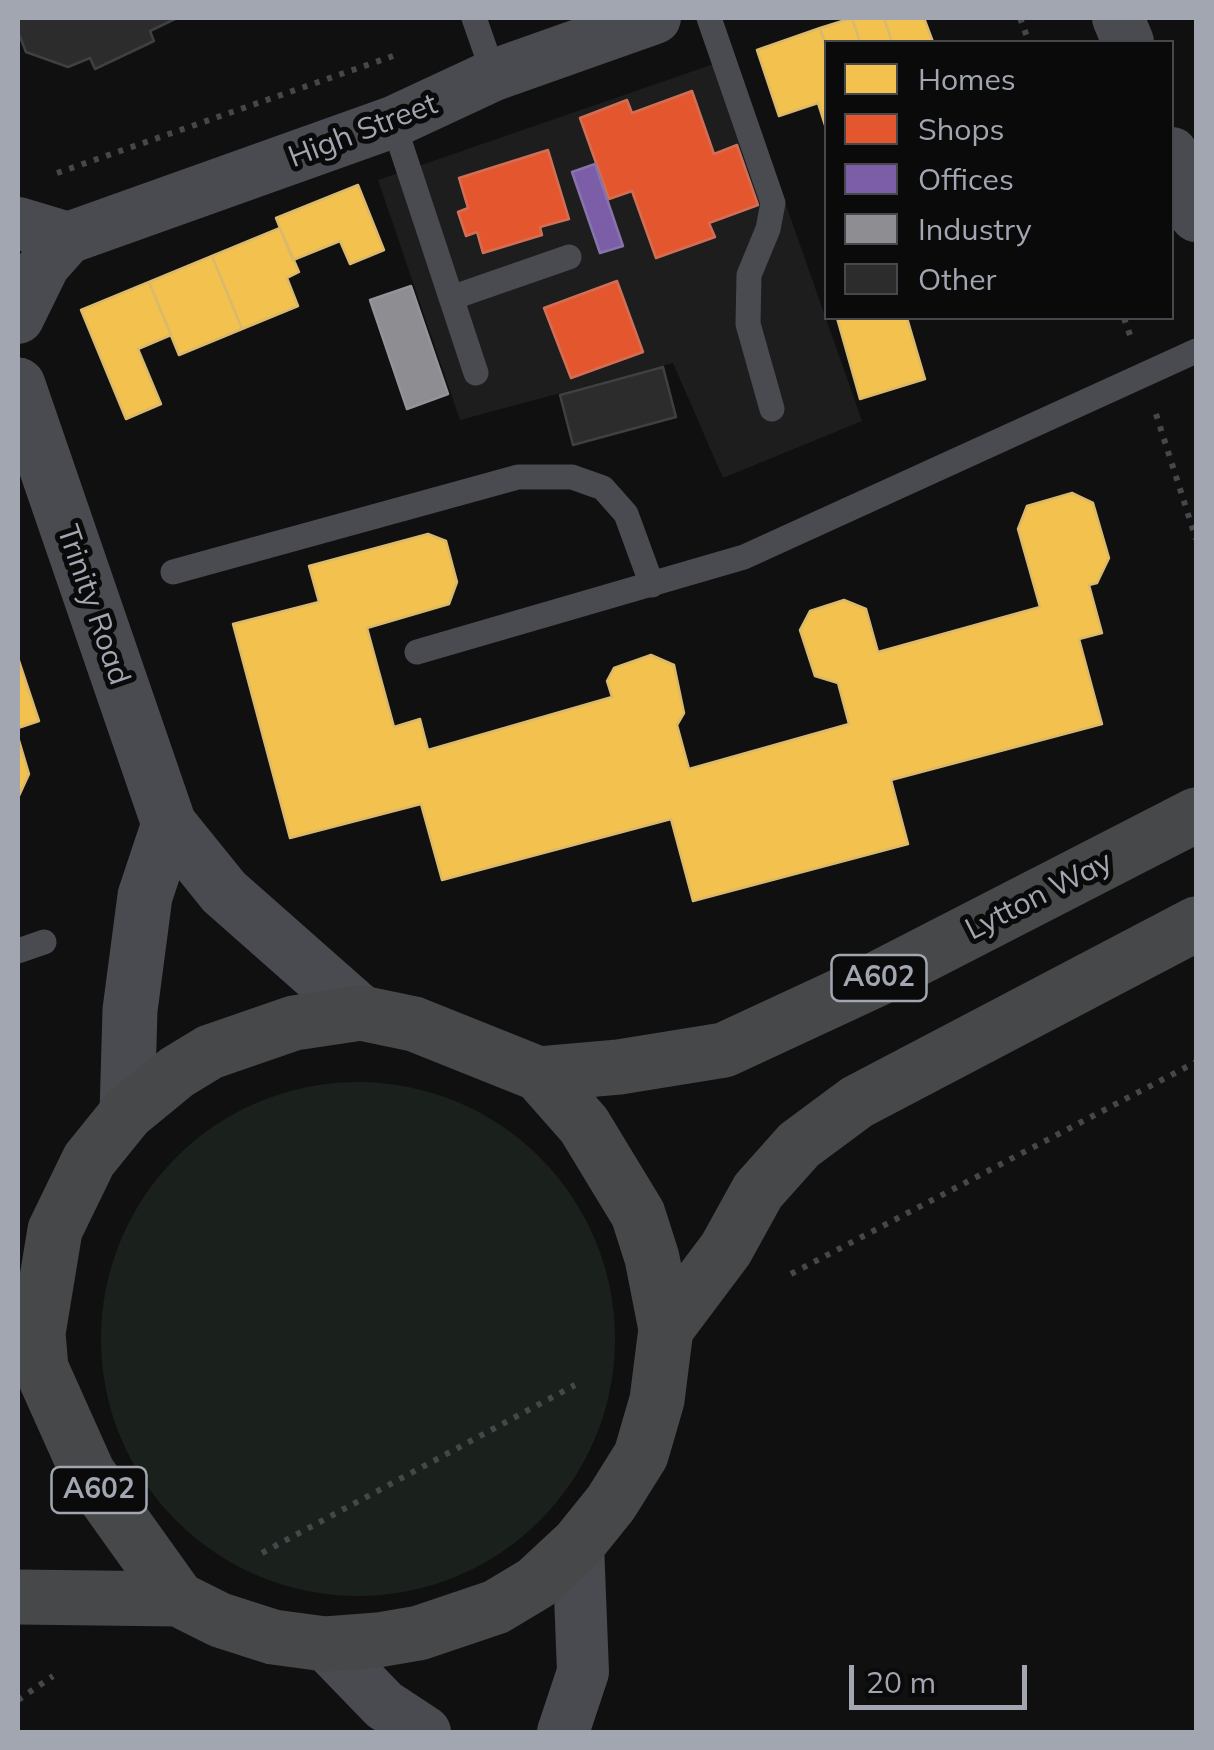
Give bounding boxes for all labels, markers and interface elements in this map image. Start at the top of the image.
legend [824,40,1174,320]
text: Homes [918,60,1016,98]
street label: High Street [283,86,443,176]
text: Shops [918,110,1004,148]
text: Offices [918,160,1014,198]
text: Industry [918,210,1032,248]
text: Other [918,260,996,298]
street label: Trinity Road [49,520,137,690]
street label: Lytton Way [960,844,1118,948]
road number: A602 [832,955,926,1001]
road number: A602 [52,1467,146,1513]
scale bar [854,1645,1032,1707]
text: 20 m [866,1663,936,1701]

